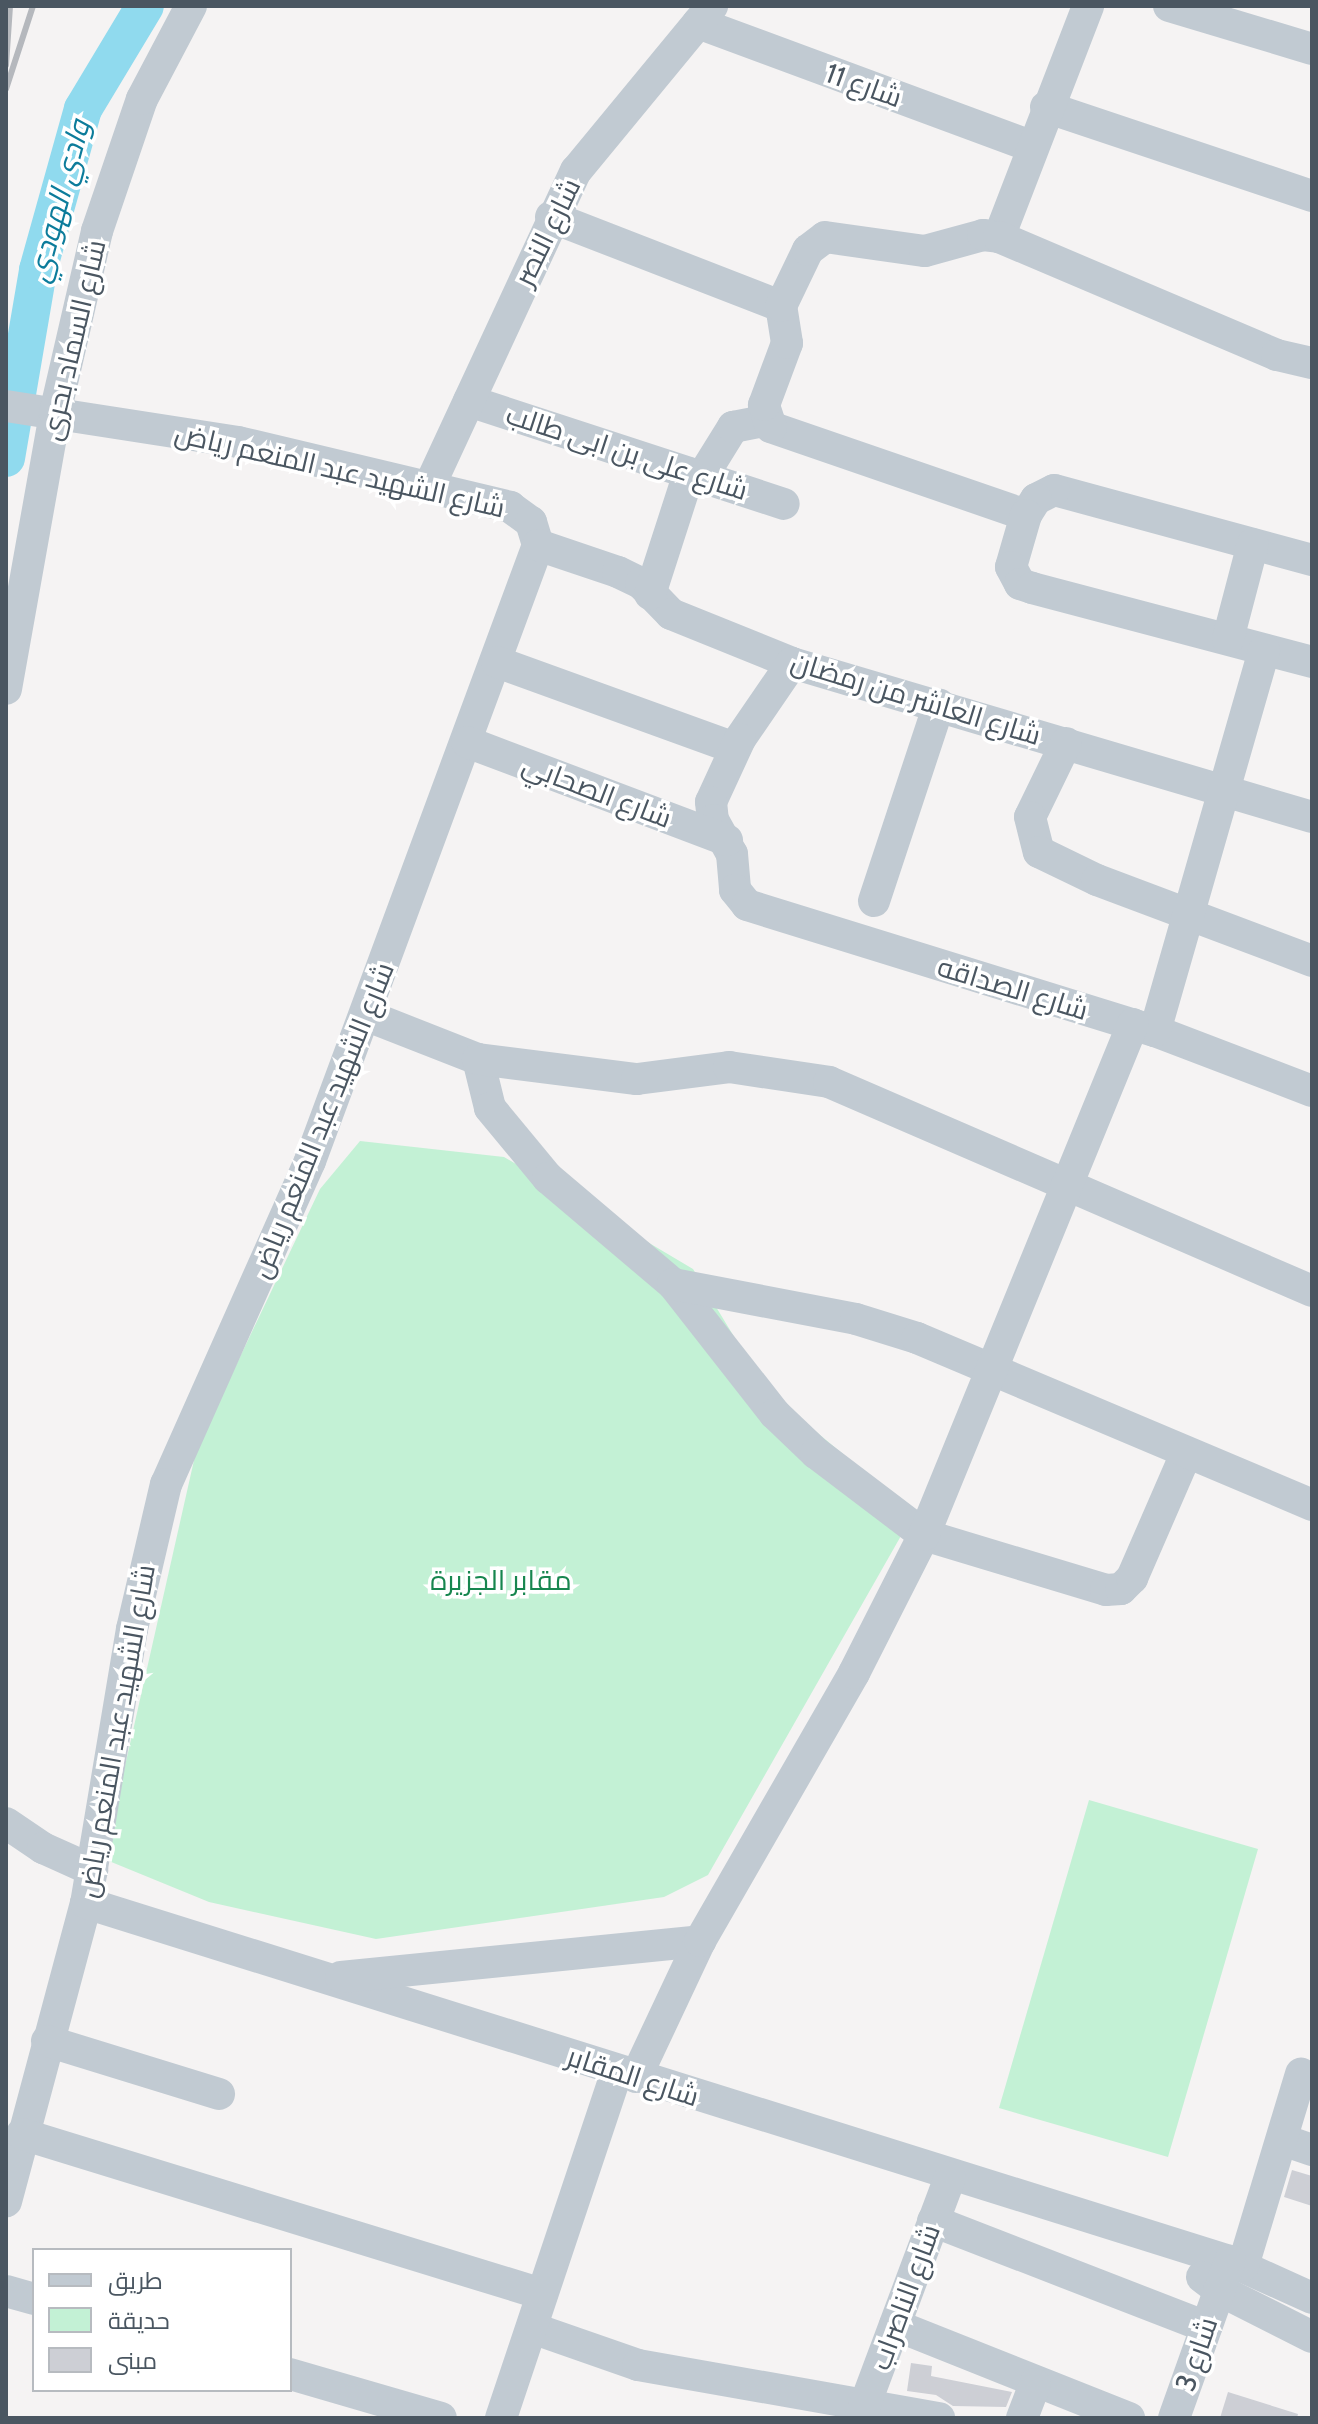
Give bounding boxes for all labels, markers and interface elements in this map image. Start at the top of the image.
street label: شارع 11 [821,56,907,114]
water label: وادي الهودي [20,116,98,286]
street label: شارع النصر [507,173,587,291]
street label: شارع السماد بحرى [34,237,112,443]
street label: شارع على بن ابى طالب [502,397,752,507]
street label: شارع الشهيد عبد المنعم رياض [172,416,508,524]
street label: شارع العاشر من رمضان [787,644,1045,752]
street label: شارع الصحابي [518,747,676,835]
street label: شارع الصداقه [934,949,1092,1027]
street label: شارع الشهيد عبد المنعم رياض [243,957,401,1283]
street label: شارع الشهيد عبد المنعم رياض [70,1562,162,1900]
park label: مقابر الجزيرة [430,1563,572,1597]
street label: شارع المقابر [563,2039,703,2113]
street label: شارع الناصراب [863,2220,947,2374]
legend [32,2248,292,2392]
text: طريق [108,2266,163,2295]
text: حديقة [108,2306,170,2335]
street label: شارع 3 [1168,2313,1224,2395]
text: مبنى [108,2346,157,2375]

